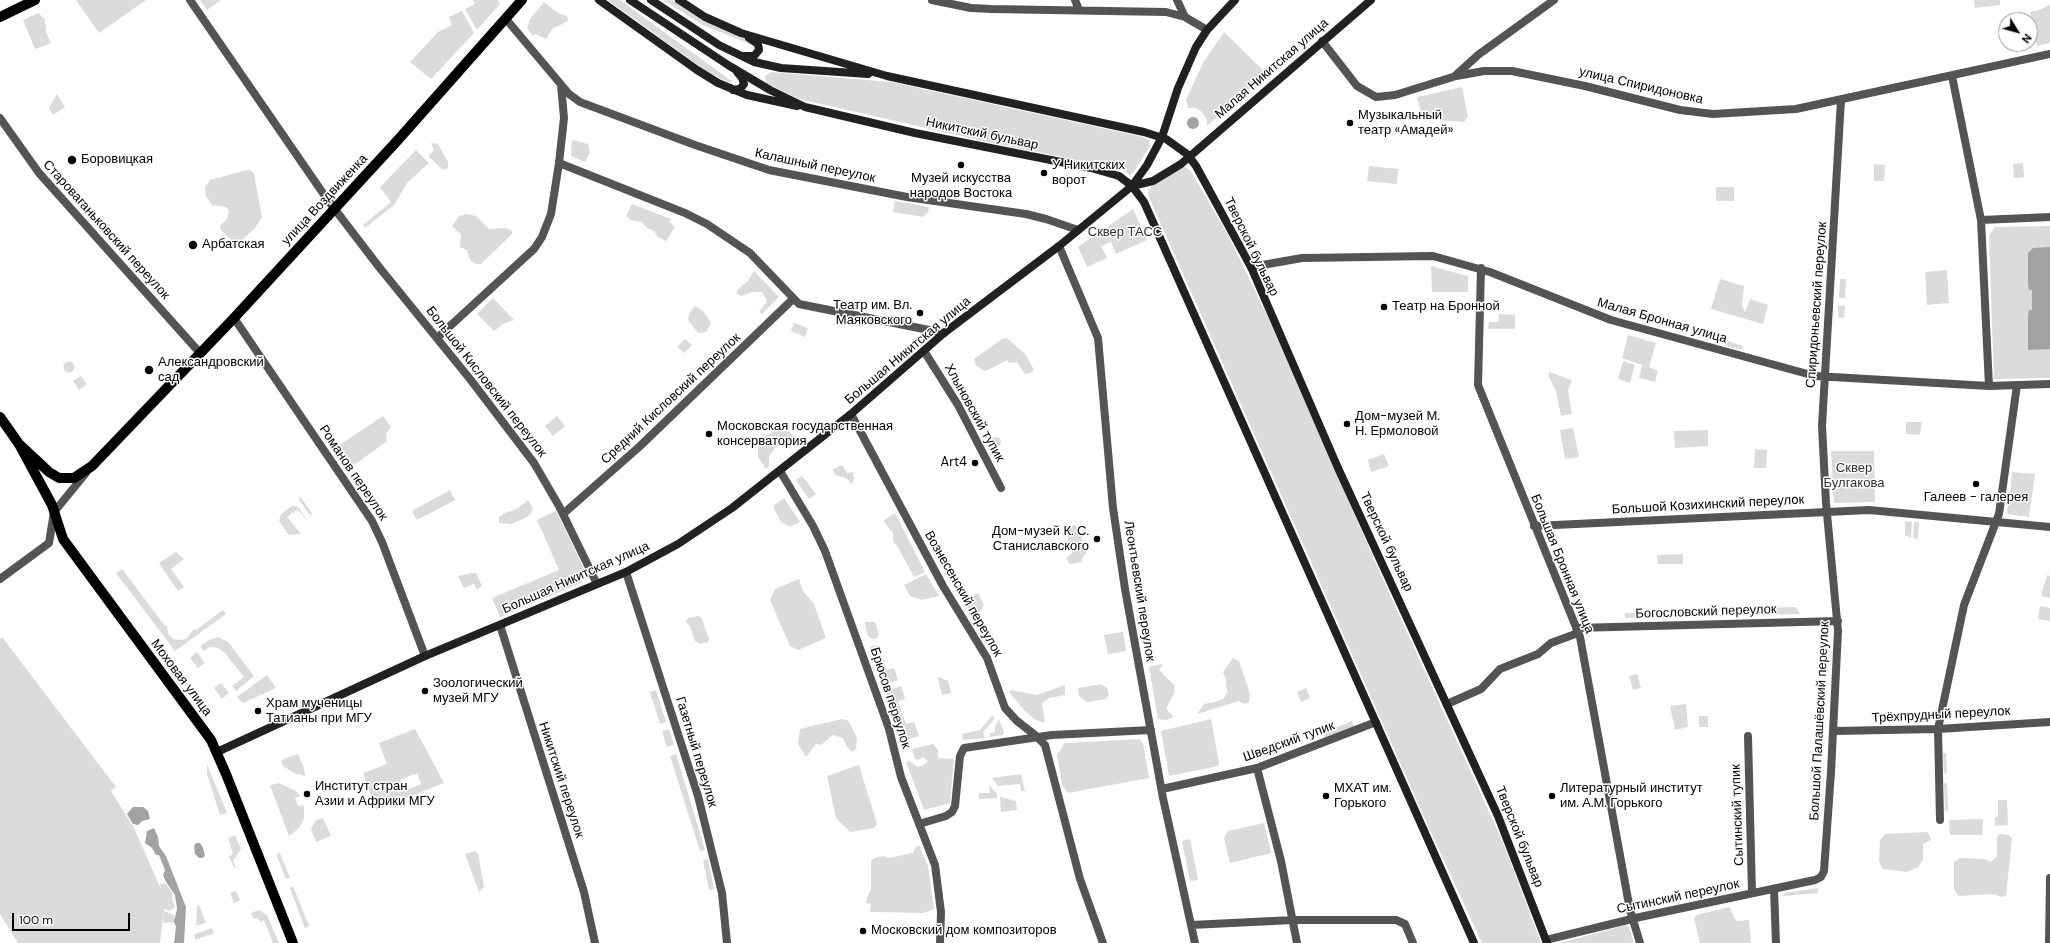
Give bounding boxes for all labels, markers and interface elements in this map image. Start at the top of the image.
north arrow [1998,12,2038,52]
street label: Малая Никитская улица [1212,16,1332,122]
text: N [2019,31,2035,46]
street label: улица Спиридоновка [1578,64,1704,108]
place label: Музыкальный театр «Амадей» [1358,108,1453,139]
street label: Никитский бульвар [924,114,1040,154]
marker: Музыкальный театр «Амадей» [1345,118,1355,128]
street label: Калашный переулок [753,146,877,186]
street label: улица Воздвиженка [279,151,371,249]
place label: Боровицкая [81,152,153,168]
marker: Боровицкая [66,154,78,166]
street label: Староваганьковский переулок [39,157,173,303]
place label: У Никитских ворот [1052,158,1125,189]
marker: Музей искусства народов Востока [956,160,966,170]
marker: У Никитских ворот [1039,168,1049,178]
place label: Музей искусства народов Востока [910,171,1012,202]
street label: Тверской бульвар [1220,195,1282,299]
street label: Спиридоньевский переулок [1803,221,1831,389]
park label: Сквер ТАСС [1088,225,1162,241]
place label: Арбатская [202,237,265,253]
marker: Арбатская [187,239,199,251]
street label: Большая Никитская улица [842,294,974,408]
street label: Малая Бронная улица [1595,295,1729,347]
place label: Театр им. Вл. Маяковского [833,298,912,329]
place label: Театр на Бронной [1392,299,1500,315]
marker: Театр на Бронной [1379,302,1389,312]
street label: Большой Кисловский переулок [422,304,550,460]
marker: Театр им. Вл. Маяковского [915,308,925,318]
street label: Средний Кисловский переулок [598,330,744,468]
place label: Александровский сад [158,355,264,386]
street label: Хлыновский тупик [941,361,1007,465]
marker: Александровский сад [143,364,155,376]
place label: Дом-музей М. Н. Ермоловой [1355,409,1440,440]
place label: Московская государственная консерватория [717,419,893,450]
marker: Дом-музей М. Н. Ермоловой [1342,419,1352,429]
street label: Романов переулок [315,422,391,524]
marker: Московская государственная консерватория [704,429,714,439]
place label: Art4 [941,455,967,471]
marker: Art4 [970,458,980,468]
park label: Сквер Булгакова [1824,461,1884,492]
marker: Галеев - галерея [1971,479,1981,489]
street label: Тверской бульвар [1356,490,1416,594]
place label: Галеев - галерея [1924,490,2028,506]
street label: Большая Бронная улица [1527,492,1597,636]
street label: Большой Козихинский переулок [1611,492,1805,518]
street label: Леонтьевский переулок [1120,519,1158,663]
place label: Дом-музей К. С. Станиславского [992,524,1089,555]
street label: Вознесенский переулок [921,528,1005,660]
marker: Дом-музей К. С. Станиславского [1092,534,1102,544]
street label: Большая Никитская улица [500,538,652,618]
street label: Богословский переулок [1635,602,1777,622]
street label: Большой Палашёвский переулок [1807,621,1833,821]
street label: Моховая улица [147,637,215,719]
street label: Брюсов переулок [866,646,914,750]
place label: Зоологический музей МГУ [433,676,523,707]
marker: Зоологический музей МГУ [420,686,430,696]
street label: Газетный переулок [672,695,720,809]
place label: Храм мученицы Татианы при МГУ [266,696,372,727]
street label: Трёхпрудный переулок [1871,704,2011,726]
marker: Храм мученицы Татианы при МГУ [253,706,263,716]
street label: Шведский тупик [1241,718,1337,766]
street label: Никитский переулок [535,720,587,840]
street label: Сытинский тупик [1728,764,1748,866]
place label: Институт стран Азии и Африки МГУ [315,779,435,810]
place label: МХАТ им. Горького [1334,781,1391,812]
place label: Литературный институт им. А.М. Горького [1560,781,1703,812]
street label: Тверской бульвар [1492,784,1546,890]
marker: Институт стран Азии и Африки МГУ [302,789,312,799]
marker: МХАТ им. Горького [1321,791,1331,801]
marker: Литературный институт им. А.М. Горького [1547,791,1557,801]
street label: Сытинский переулок [1615,876,1741,918]
scale bar [14,905,132,931]
text: 100 m [19,912,53,928]
place label: Московский дом композиторов [871,923,1057,939]
marker: Московский дом композиторов [858,926,868,936]

